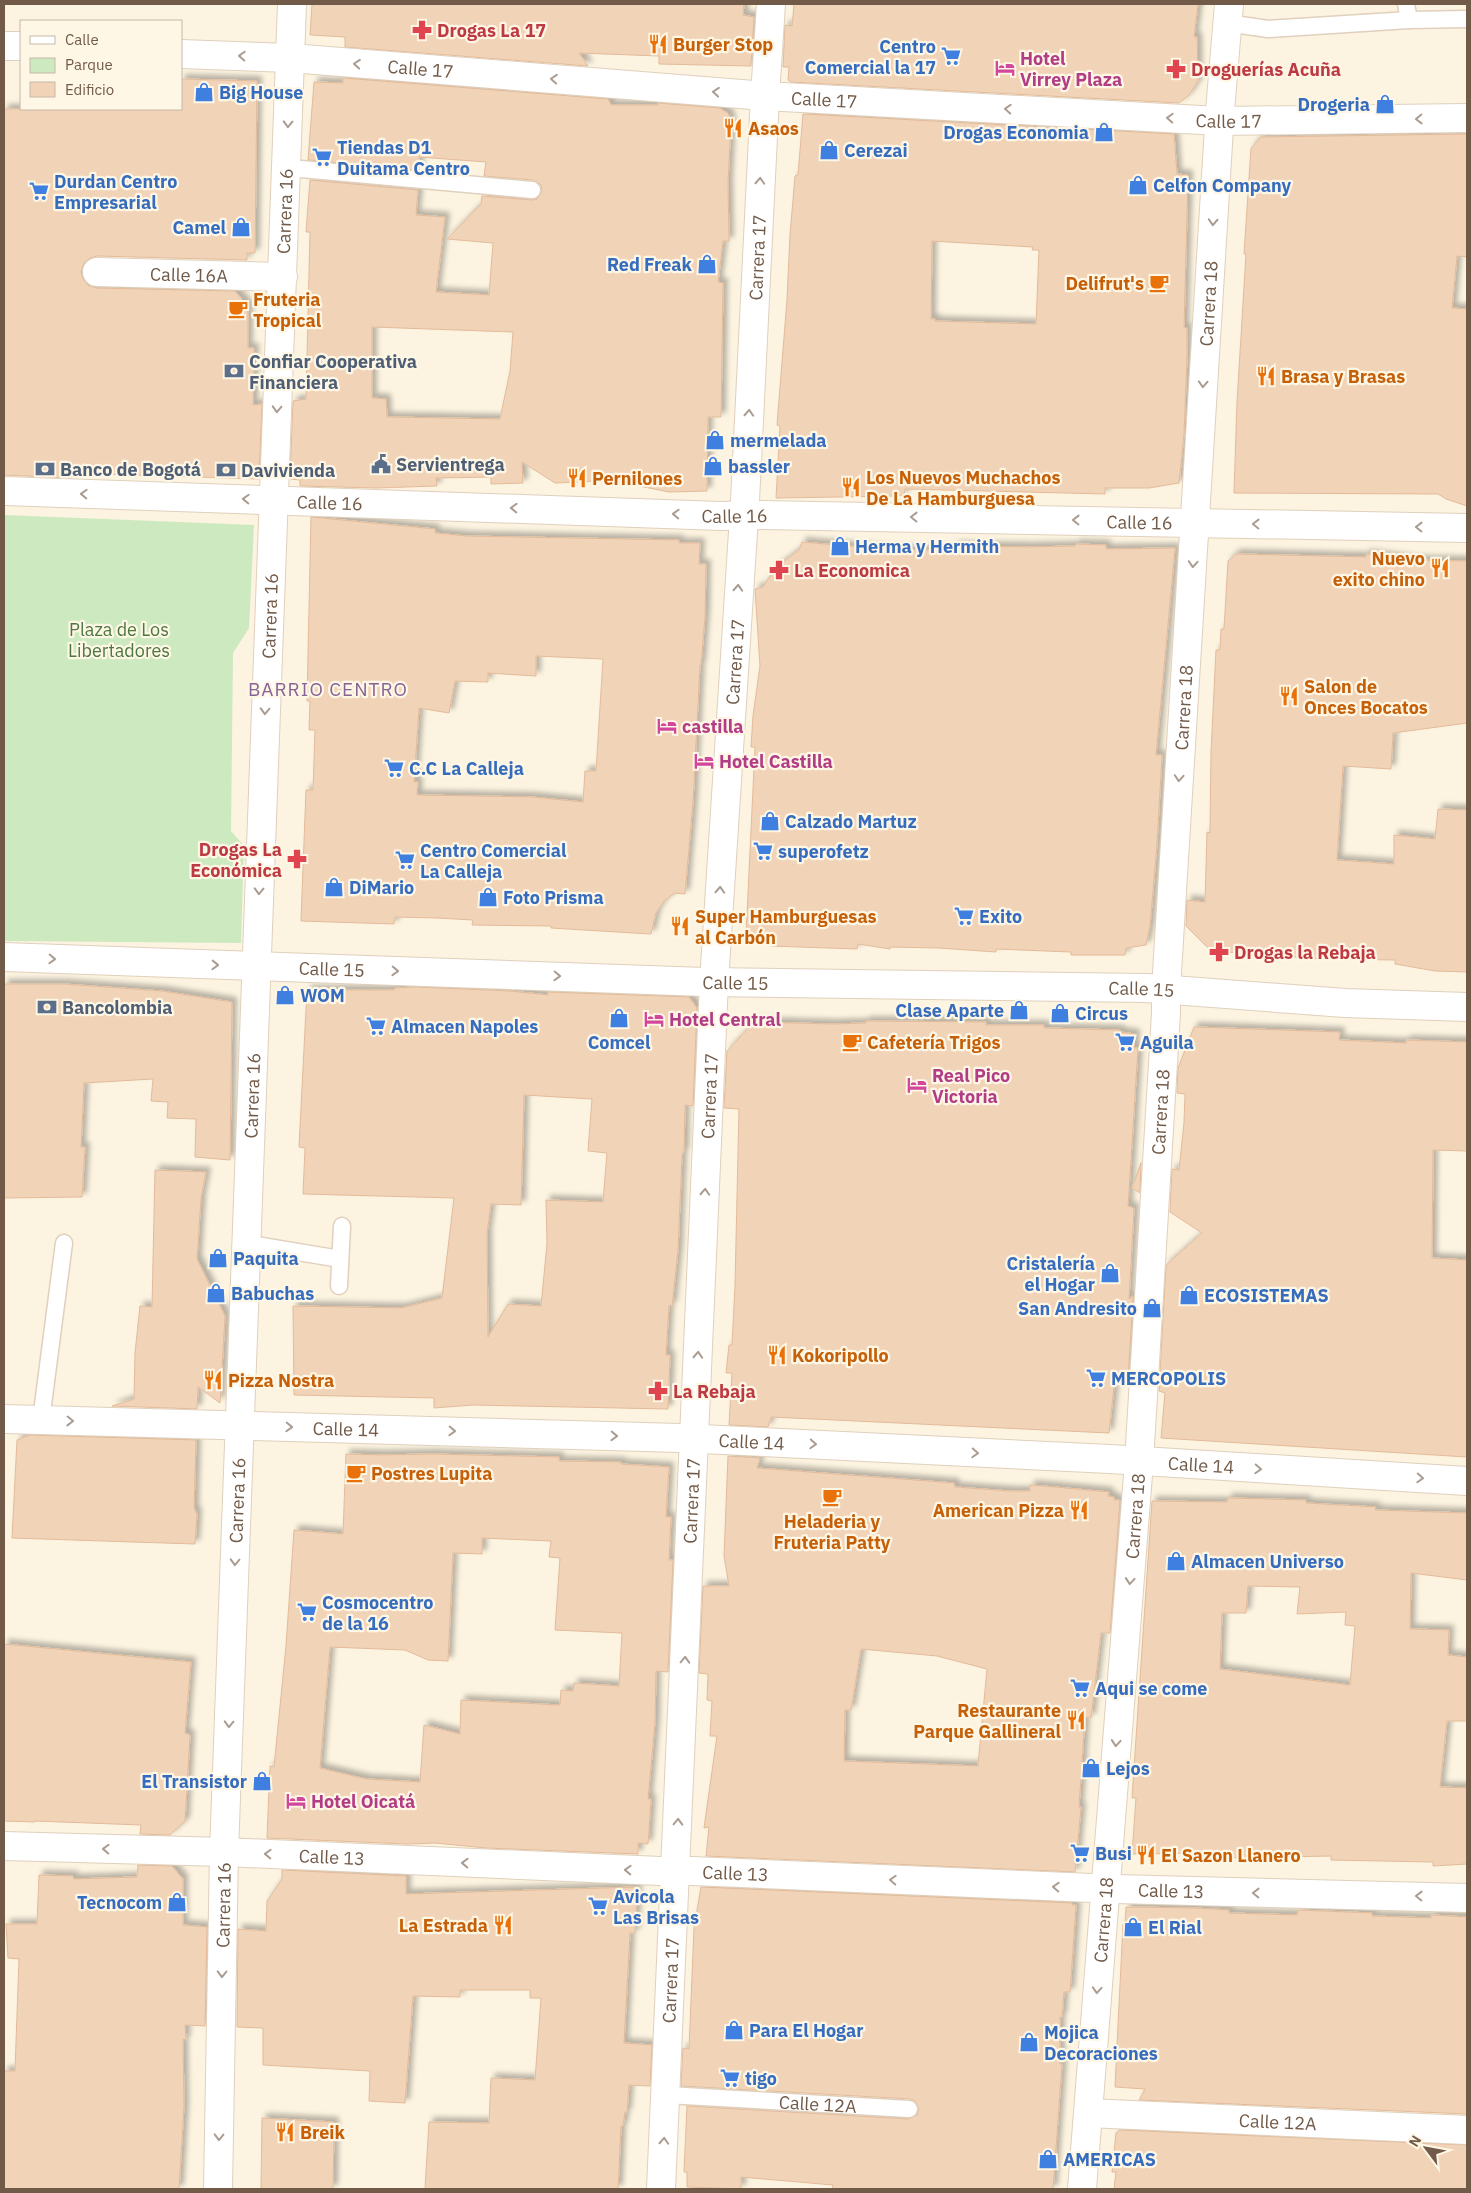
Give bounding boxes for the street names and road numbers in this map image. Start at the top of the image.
street label: Calle 17 [387,54,454,82]
street label: Calle 17 [791,86,858,113]
street label: Calle 17 [1195,108,1262,133]
street label: Carrera 16 [271,168,297,255]
street label: Carrera 17 [743,214,771,301]
street label: Carrera 18 [1194,260,1222,347]
street label: Calle 16A [150,262,229,287]
street label: Calle 16 [296,490,363,515]
street label: Calle 16 [701,503,768,528]
street label: Calle 16 [1106,510,1173,534]
street label: Carrera 16 [256,573,283,659]
street label: Carrera 17 [720,618,749,705]
street label: Carrera 18 [1169,664,1197,751]
street label: Calle 15 [298,956,365,981]
street label: Calle 15 [702,970,769,994]
street label: Calle 15 [1108,976,1175,1002]
street label: Carrera 16 [239,1052,265,1139]
street label: Carrera 17 [696,1053,722,1139]
street label: Carrera 18 [1146,1068,1174,1155]
street label: Calle 14 [312,1416,380,1441]
street label: Calle 14 [718,1428,786,1455]
street label: Calle 14 [1167,1451,1235,1478]
street label: Carrera 16 [224,1457,250,1544]
street label: Carrera 17 [678,1457,705,1544]
street label: Carrera 18 [1120,1472,1150,1560]
street label: Calle 13 [298,1844,365,1870]
street label: Calle 13 [702,1860,769,1886]
street label: Carrera 16 [211,1862,235,1948]
street label: Carrera 18 [1088,1876,1118,1964]
street label: Calle 13 [1138,1878,1205,1903]
street label: Carrera 17 [657,1937,684,2024]
street label: Calle 12A [778,2090,858,2117]
street label: Calle 12A [1238,2108,1318,2135]

